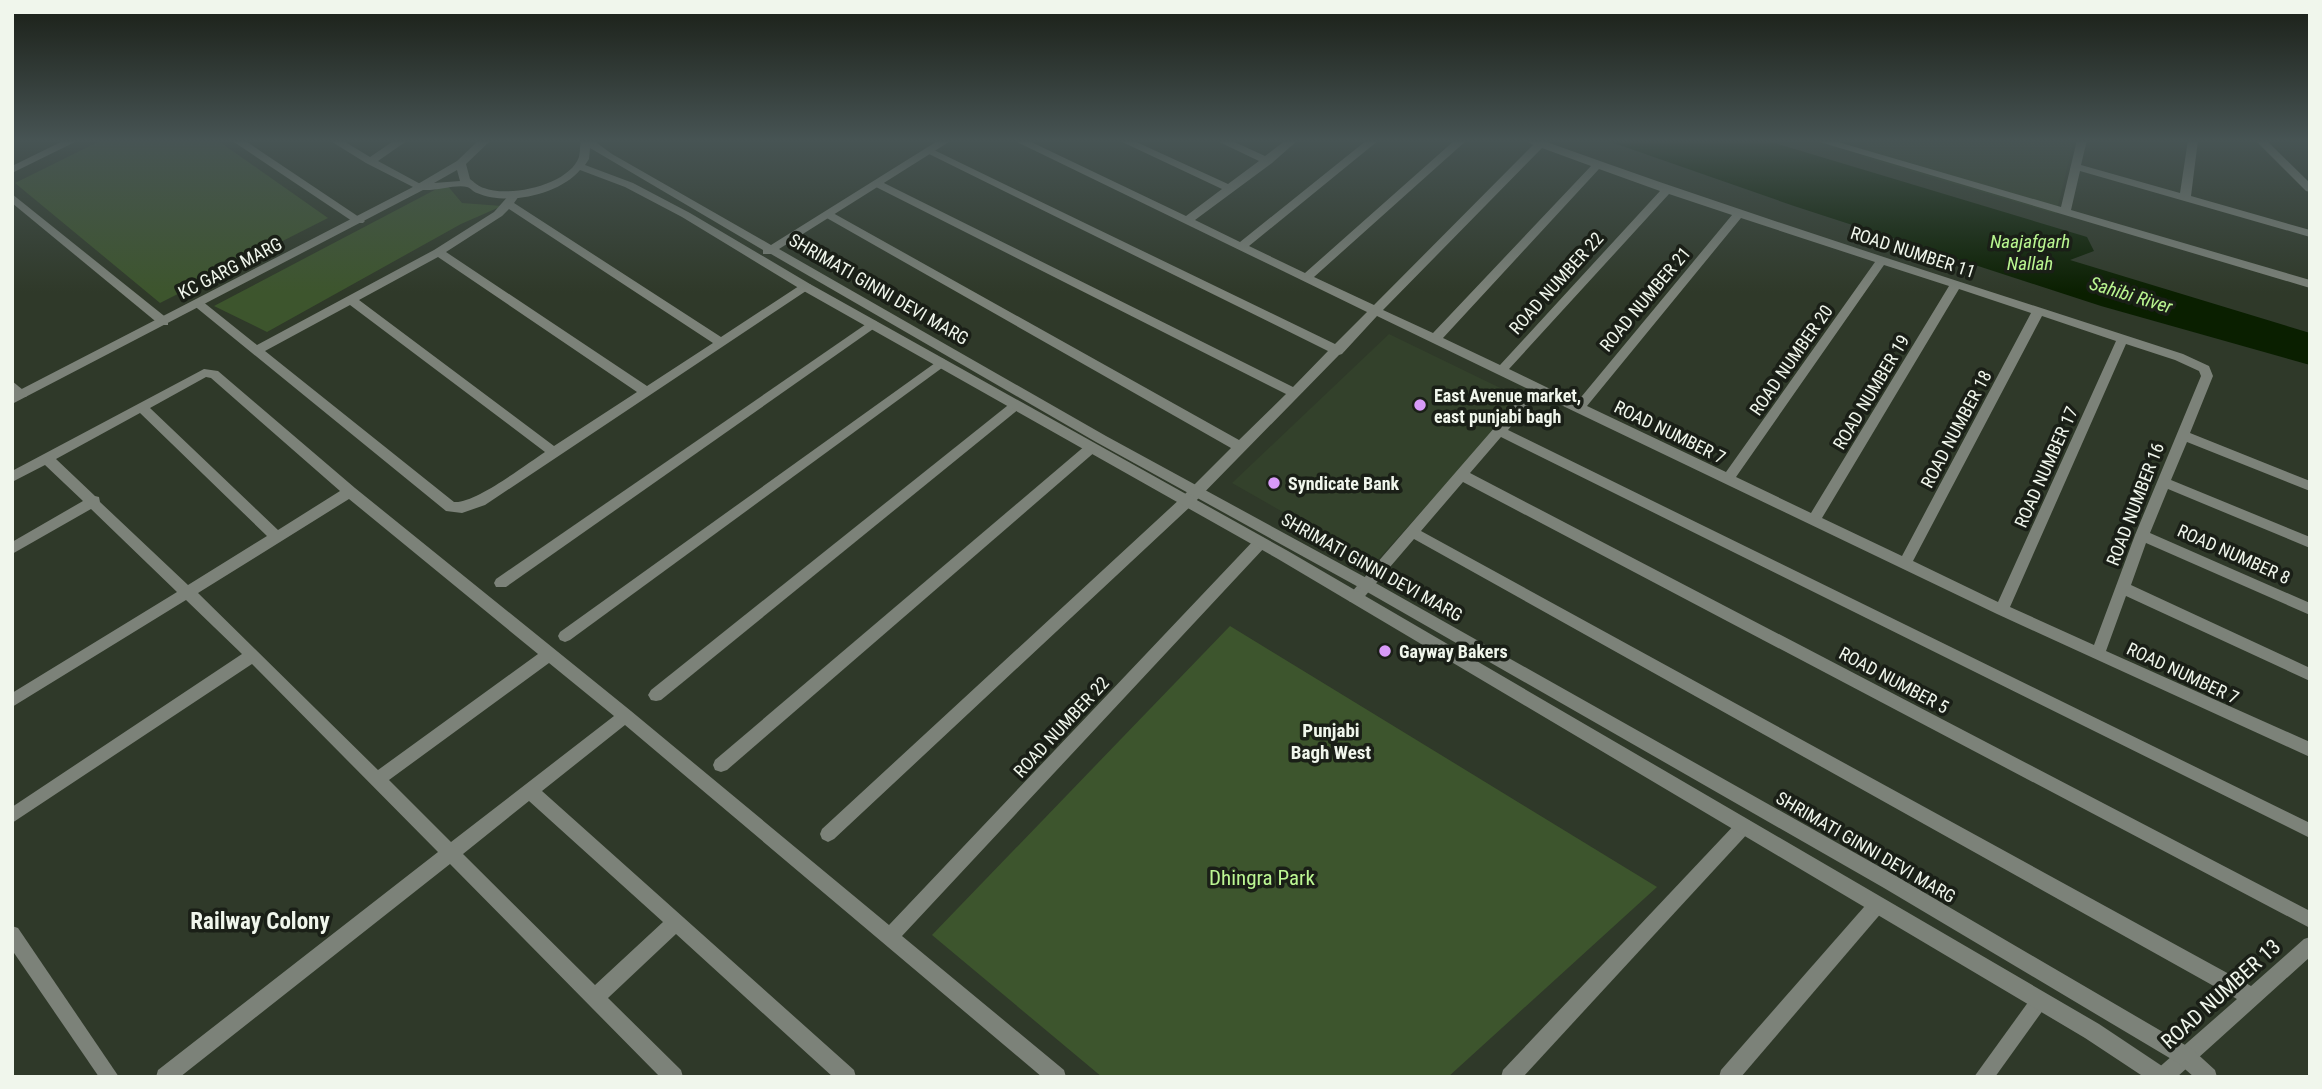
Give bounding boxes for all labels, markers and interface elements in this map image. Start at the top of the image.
street label: ROAD NUMBER 11 [1848,222,1978,282]
street label: ROAD NUMBER 22 [1505,228,1607,338]
street label: SHRIMATI GINNI DEVI MARG [785,229,973,349]
water label: Naajafgarh Nallah [1990,230,2070,275]
street label: KC GARG MARG [175,233,285,303]
street label: ROAD NUMBER 21 [1595,242,1695,356]
water label: Sahibi River [2087,272,2175,319]
street label: ROAD NUMBER 20 [1745,301,1837,419]
street label: ROAD NUMBER 19 [1829,331,1913,453]
street label: ROAD NUMBER 18 [1916,367,1996,491]
place label: East Avenue market, east punjabi bagh [1434,385,1581,427]
street label: ROAD NUMBER 7 [1611,396,1729,468]
marker: East Avenue market, east punjabi bagh [1412,397,1428,413]
street label: ROAD NUMBER 17 [2010,403,2082,531]
street label: ROAD NUMBER 16 [2102,440,2168,568]
place label: Syndicate Bank [1288,473,1400,494]
marker: Syndicate Bank [1266,475,1282,491]
street label: SHRIMATI GINNI DEVI MARG [1278,508,1466,626]
street label: ROAD NUMBER 8 [2174,520,2294,588]
street label: ROAD NUMBER 7 [2124,638,2242,708]
place label: Gayway Bakers [1399,641,1508,662]
street label: ROAD NUMBER 5 [1836,642,1953,718]
marker: Gayway Bakers [1377,643,1393,659]
street label: ROAD NUMBER 22 [1009,672,1113,782]
district label: Punjabi Bagh West [1291,719,1371,764]
street label: SHRIMATI GINNI DEVI MARG [1772,787,1960,907]
park label: Dhingra Park [1209,866,1315,890]
district label: Railway Colony [190,908,330,935]
street label: ROAD NUMBER 13 [2157,934,2285,1054]

